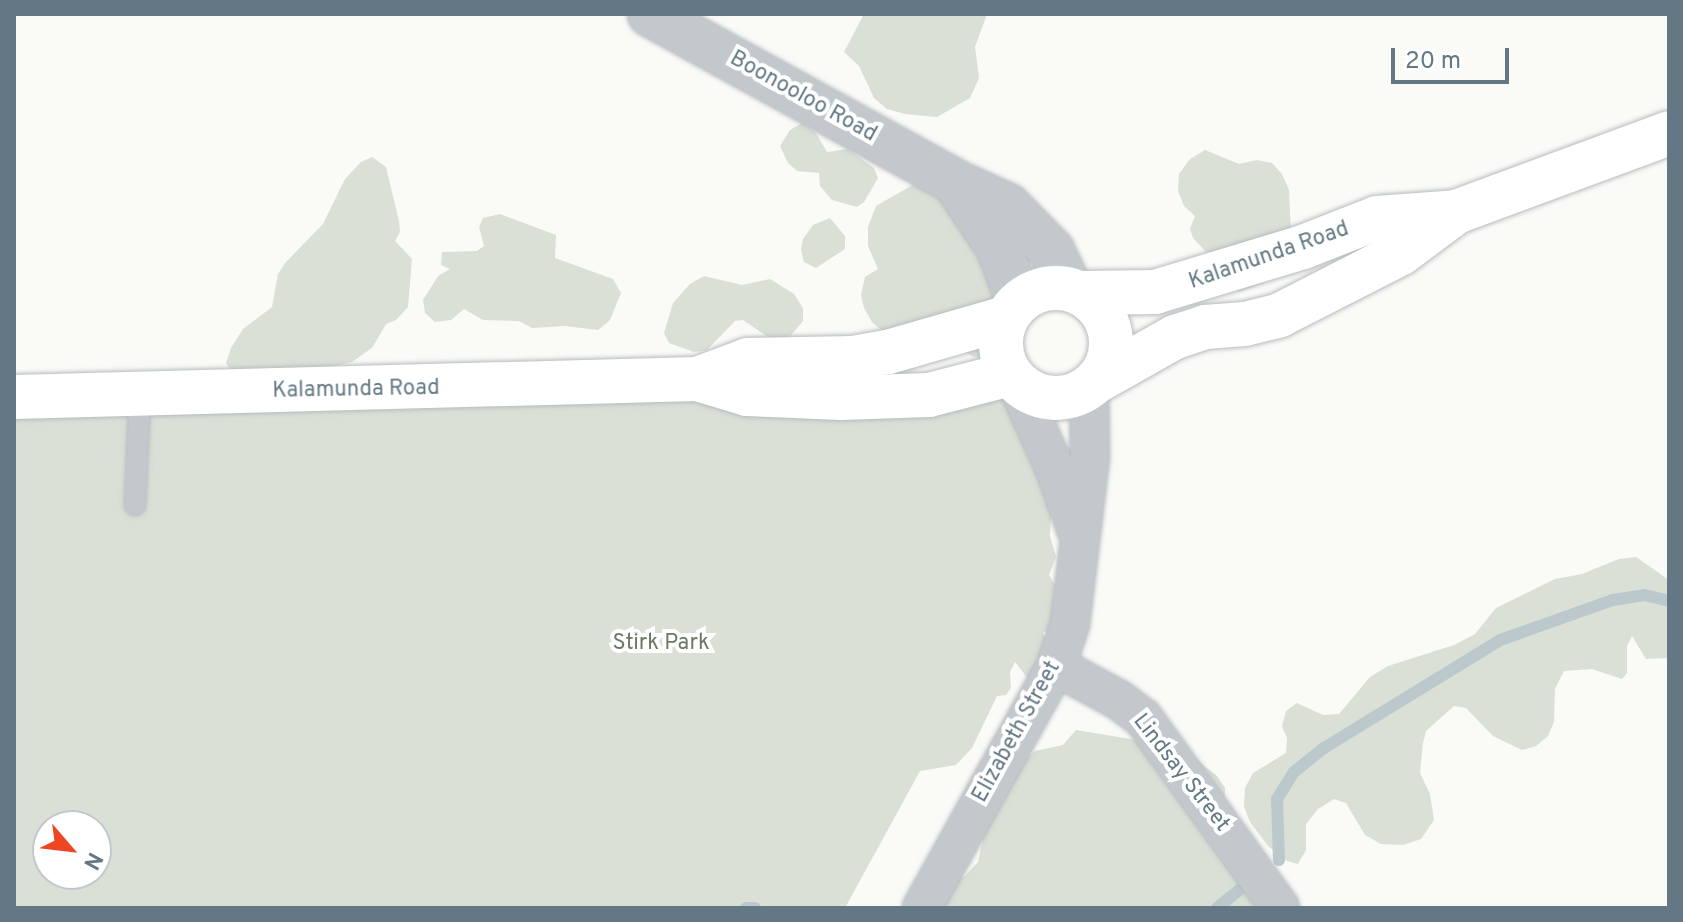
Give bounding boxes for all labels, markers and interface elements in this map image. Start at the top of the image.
scale bar [1395,32,1513,82]
street label: Boonooloo Road [725,46,881,148]
text: 20 m [1405,47,1461,77]
street label: Kalamunda Road [1186,216,1352,296]
street label: Kalamunda Road [272,375,440,405]
park label: Stirk Park [612,631,710,657]
street label: Elizabeth Street [967,657,1067,807]
street label: Lindsay Street [1127,709,1235,837]
north arrow [32,810,112,890]
text: N [76,847,107,874]

